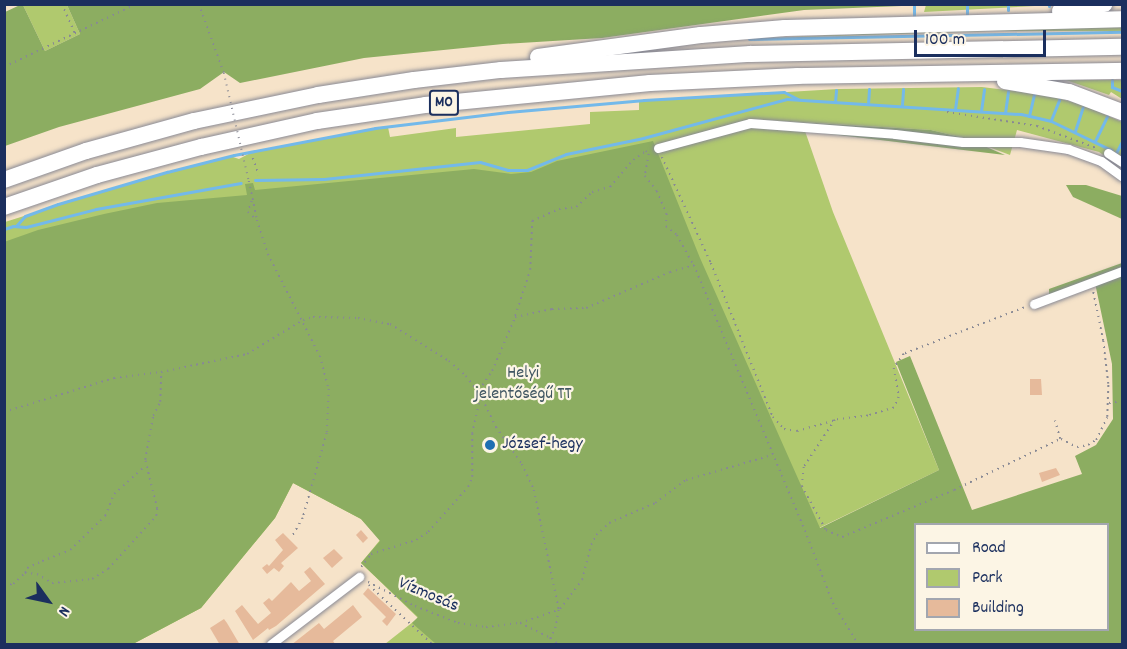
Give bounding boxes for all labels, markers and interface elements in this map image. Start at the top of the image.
scale bar [917,18,1049,56]
text: 100 m [925,28,965,53]
road number: M0 [428,90,460,116]
park label: Helyi jelentőségű TT [474,364,572,406]
place label: József-hegy [502,434,583,456]
marker: József-hegy [483,438,497,452]
legend [914,523,1109,631]
text: Road [972,536,1006,561]
text: Park [972,566,1003,591]
north arrow [18,571,78,631]
street label: Vízmosás [395,574,461,618]
text: Building [972,596,1024,621]
text: N [52,601,75,621]

